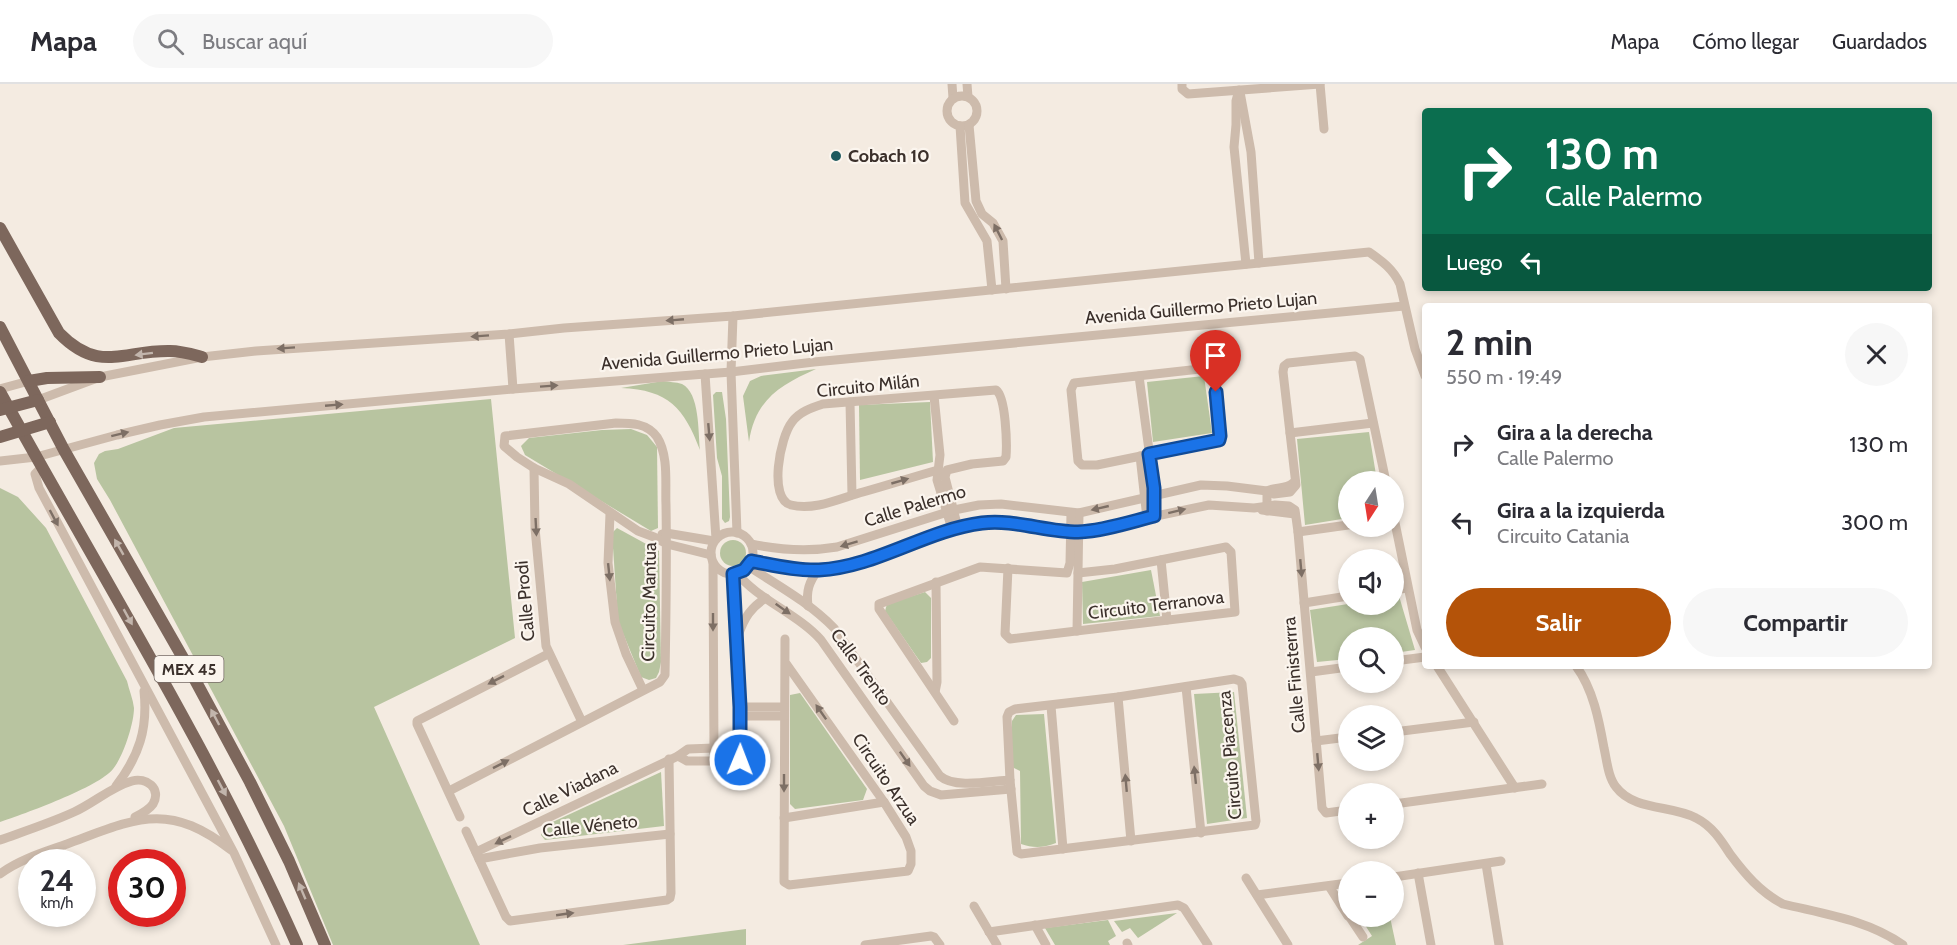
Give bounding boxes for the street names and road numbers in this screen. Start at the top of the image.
street label: Avenida Guillermo Prieto Lujan [1084,287,1318,329]
street label: Avenida Guillermo Prieto Lujan [600,333,834,375]
street label: Circuito Milán [815,370,921,402]
street label: Calle Palermo [862,480,968,532]
street label: Circuito Mantua [637,542,661,662]
street label: Calle Prodi [511,560,539,642]
street label: Circuito Terranova [1087,586,1226,624]
street label: Calle Finisterrra [1278,616,1310,734]
street label: Calle Trento [826,624,896,710]
road number: MEX 45 [154,656,224,682]
street label: Circuito Piacenza [1213,689,1247,820]
street label: Circuito Arzua [847,729,925,829]
street label: Calle Viadana [519,756,621,821]
street label: Calle Véneto [541,810,639,842]

